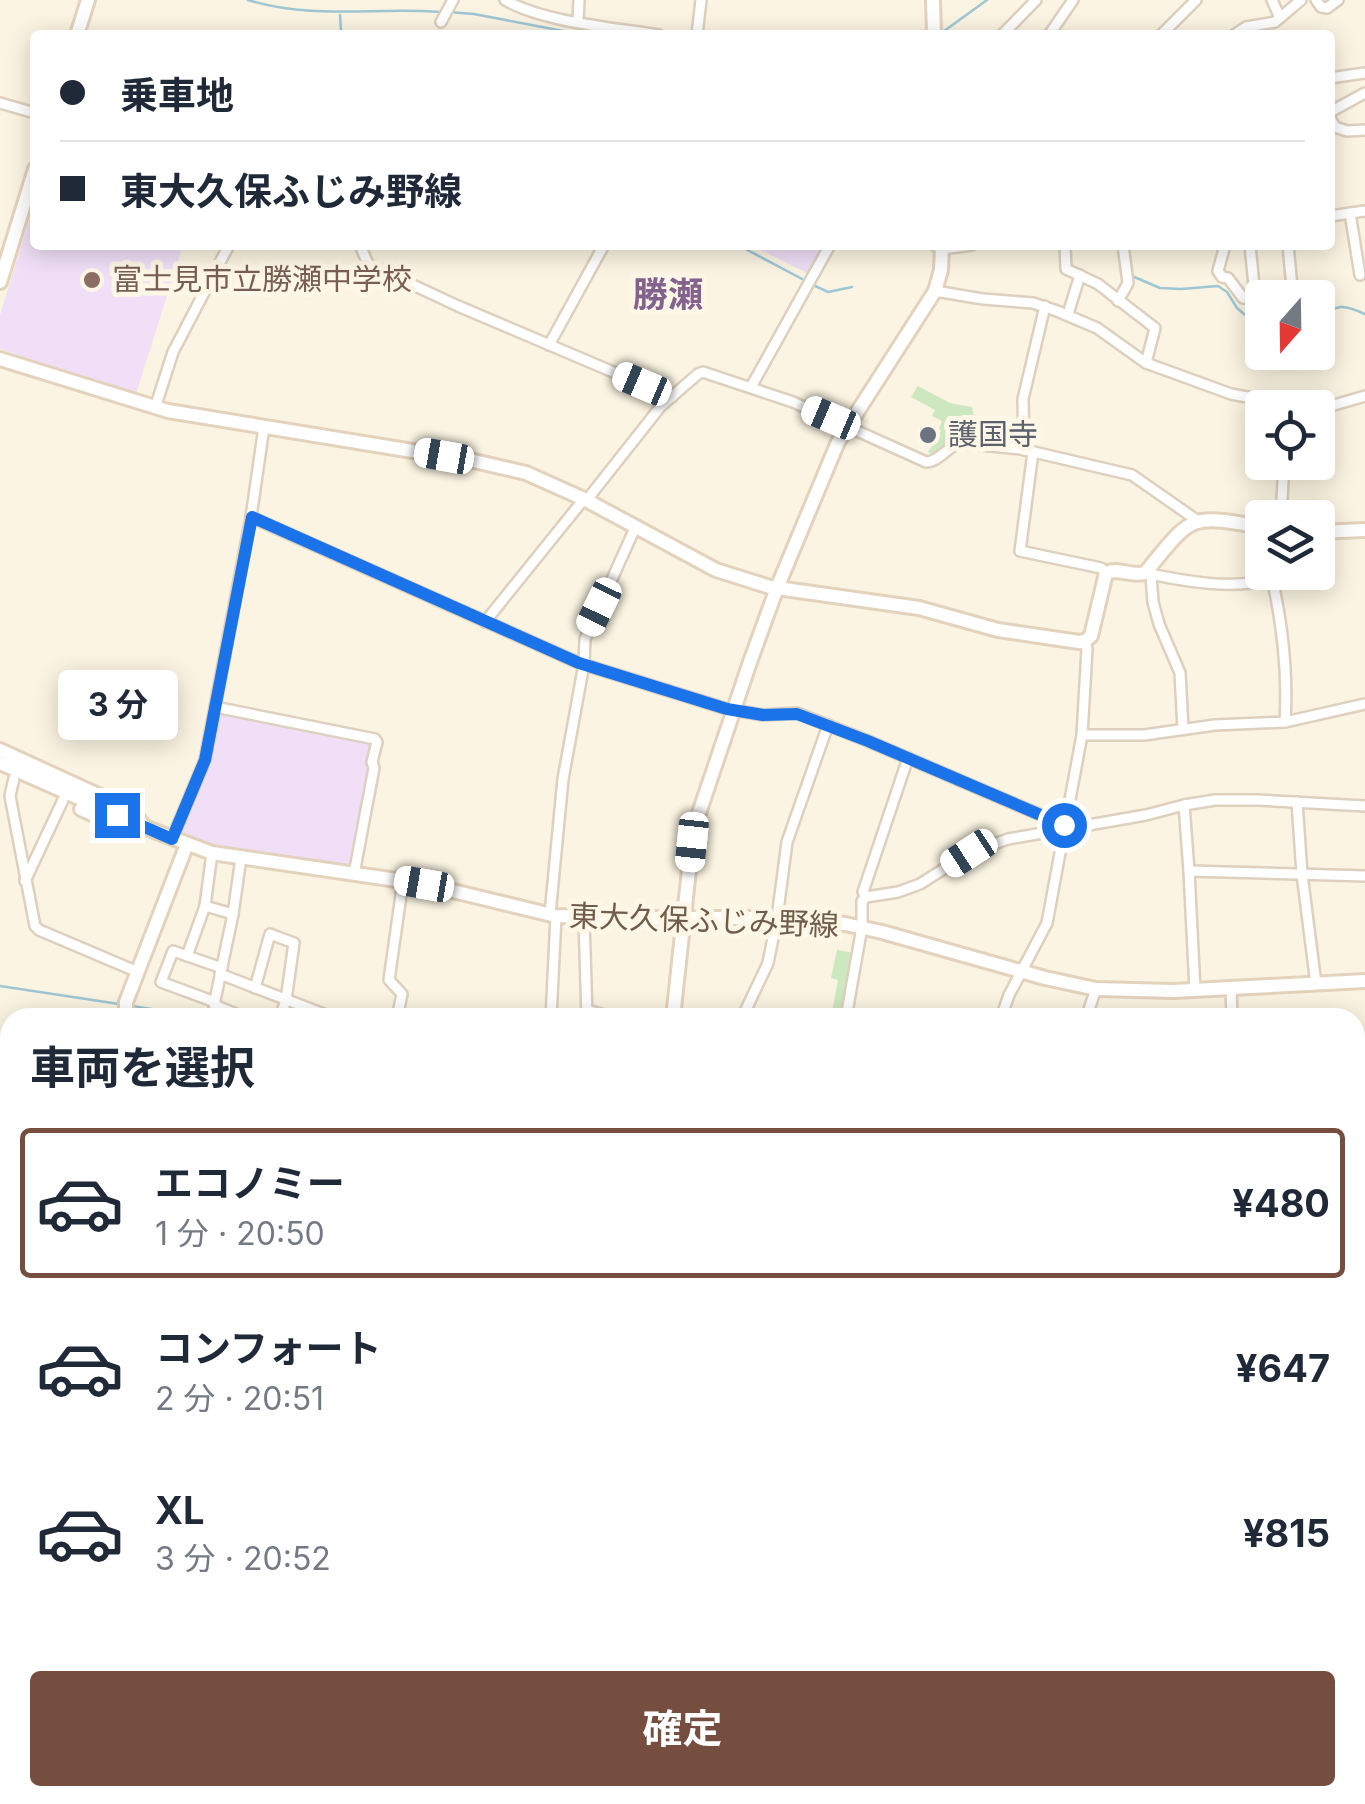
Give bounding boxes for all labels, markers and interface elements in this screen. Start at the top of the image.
text: 乗車地 [120,72,234,118]
text: 東大久保ふじみ野線 [120,168,462,214]
place label: 富士見市立勝瀬中学校 [112,261,412,297]
marker: 富士見市立勝瀬中学校 [81,269,103,291]
district label: 勝瀬 [633,273,703,315]
north arrow [1245,280,1335,370]
map controls [1245,280,1335,590]
car [609,358,675,410]
button: locate [1245,390,1335,480]
car [798,392,864,444]
place label: 護国寺 [948,416,1038,452]
marker: 護国寺 [917,424,939,446]
car [412,436,476,476]
button: layers [1245,500,1335,590]
car [572,573,626,641]
callout: 3 分 [57,670,177,740]
text: 3 分 [88,685,148,724]
route end [95,793,140,838]
route start [1042,803,1087,848]
car [674,811,710,873]
car [936,824,1002,882]
car [392,864,456,904]
street label: 東大久保ふじみ野線 [568,897,840,943]
text: 車両を選択 [30,1040,255,1095]
icon: car [35,1158,125,1248]
text: エコノミー [155,1160,345,1206]
text: ¥480 [1232,1180,1330,1226]
text: 1 分 · 20:50 [155,1214,325,1253]
icon: car [35,1323,125,1413]
text: コンフォート [155,1325,382,1371]
text: ¥647 [1236,1345,1330,1391]
text: 2 分 · 20:51 [155,1379,324,1418]
text: XL [155,1487,205,1533]
icon: car [35,1488,125,1578]
text: ¥815 [1243,1510,1330,1556]
text: 3 分 · 20:52 [155,1539,331,1578]
button: 確定 [30,1671,1335,1786]

